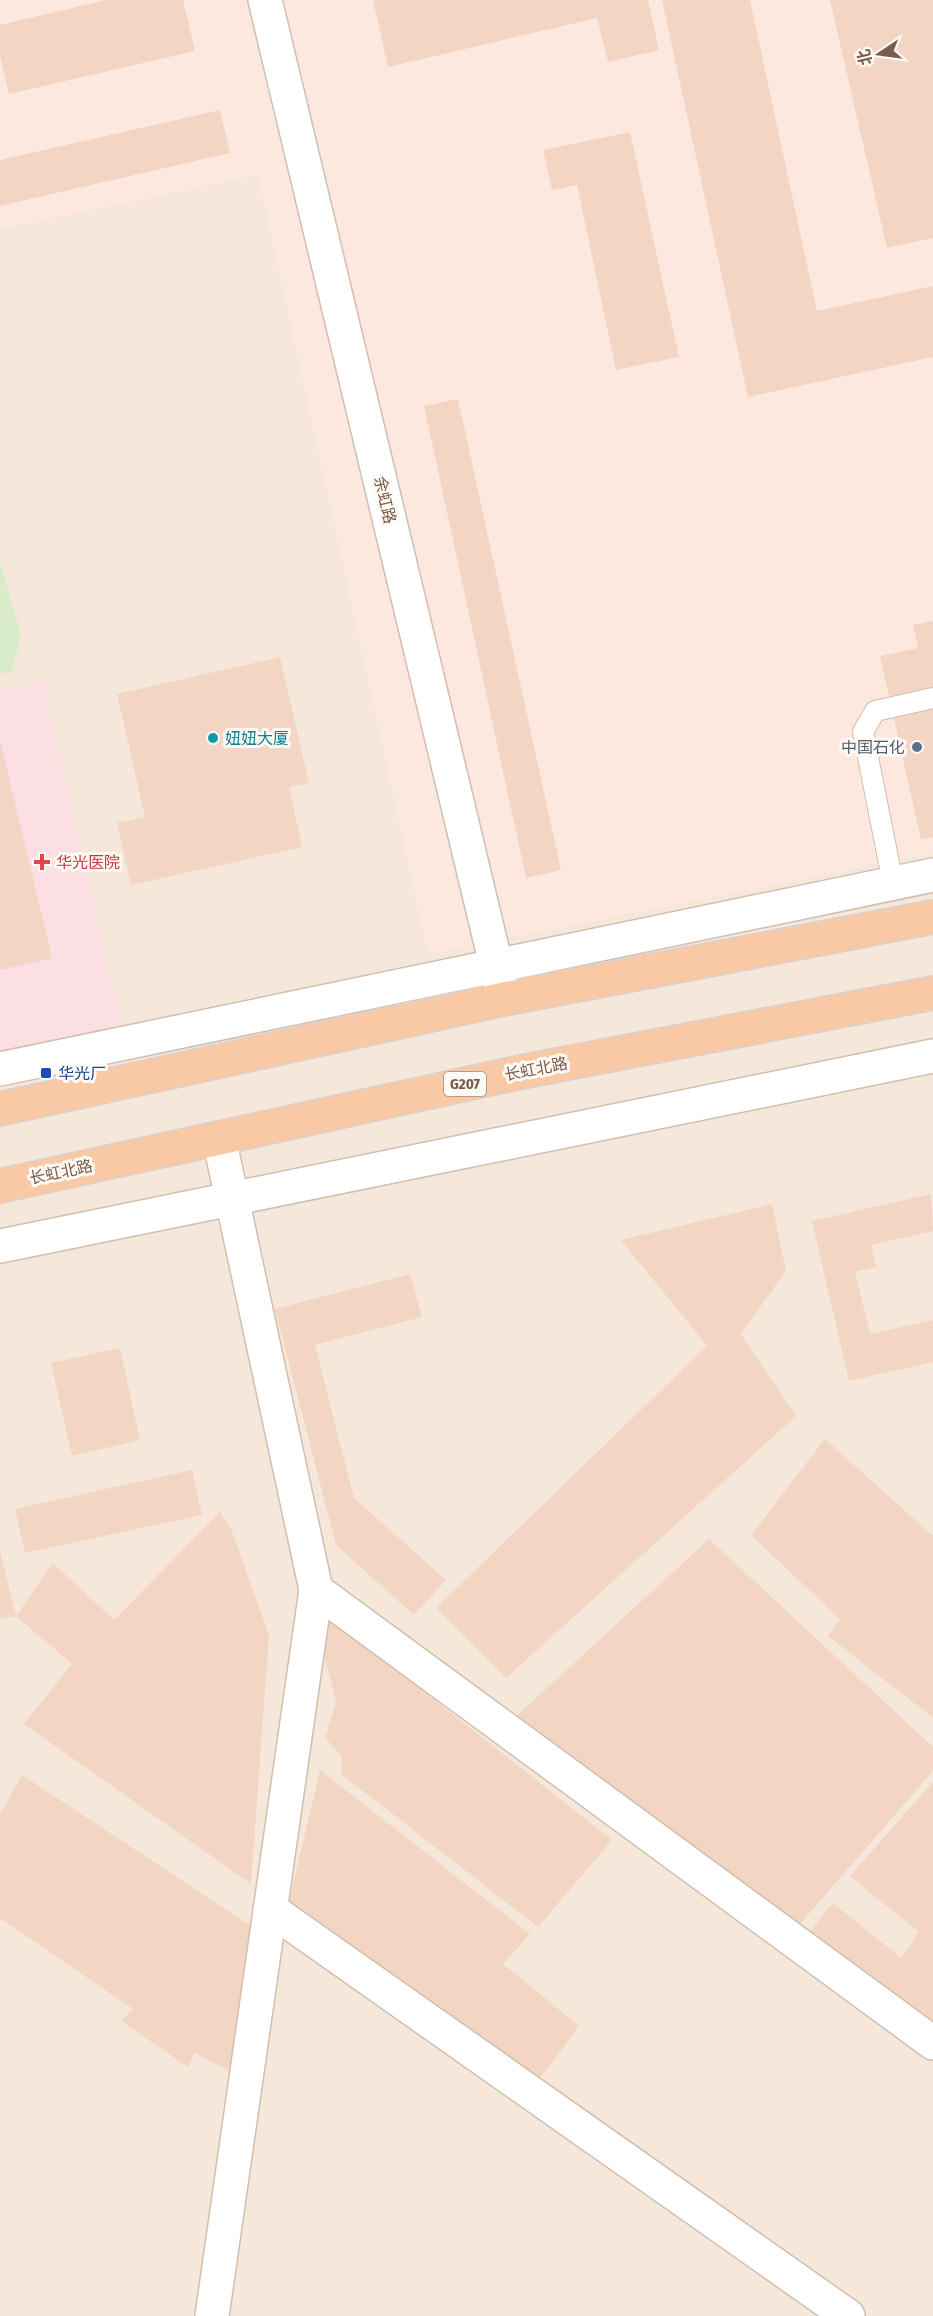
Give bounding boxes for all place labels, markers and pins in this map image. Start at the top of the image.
place label: 妞妞大厦 [225,729,289,748]
marker: 妞妞大厦 [206,731,220,745]
place label: 中国石化 [841,738,905,757]
marker: 中国石化 [910,740,924,754]
marker: 华光医院 [33,853,51,871]
place label: 华光医院 [56,853,120,872]
place label: 华光厂 [58,1064,106,1083]
marker: 华光厂 [39,1066,53,1080]

